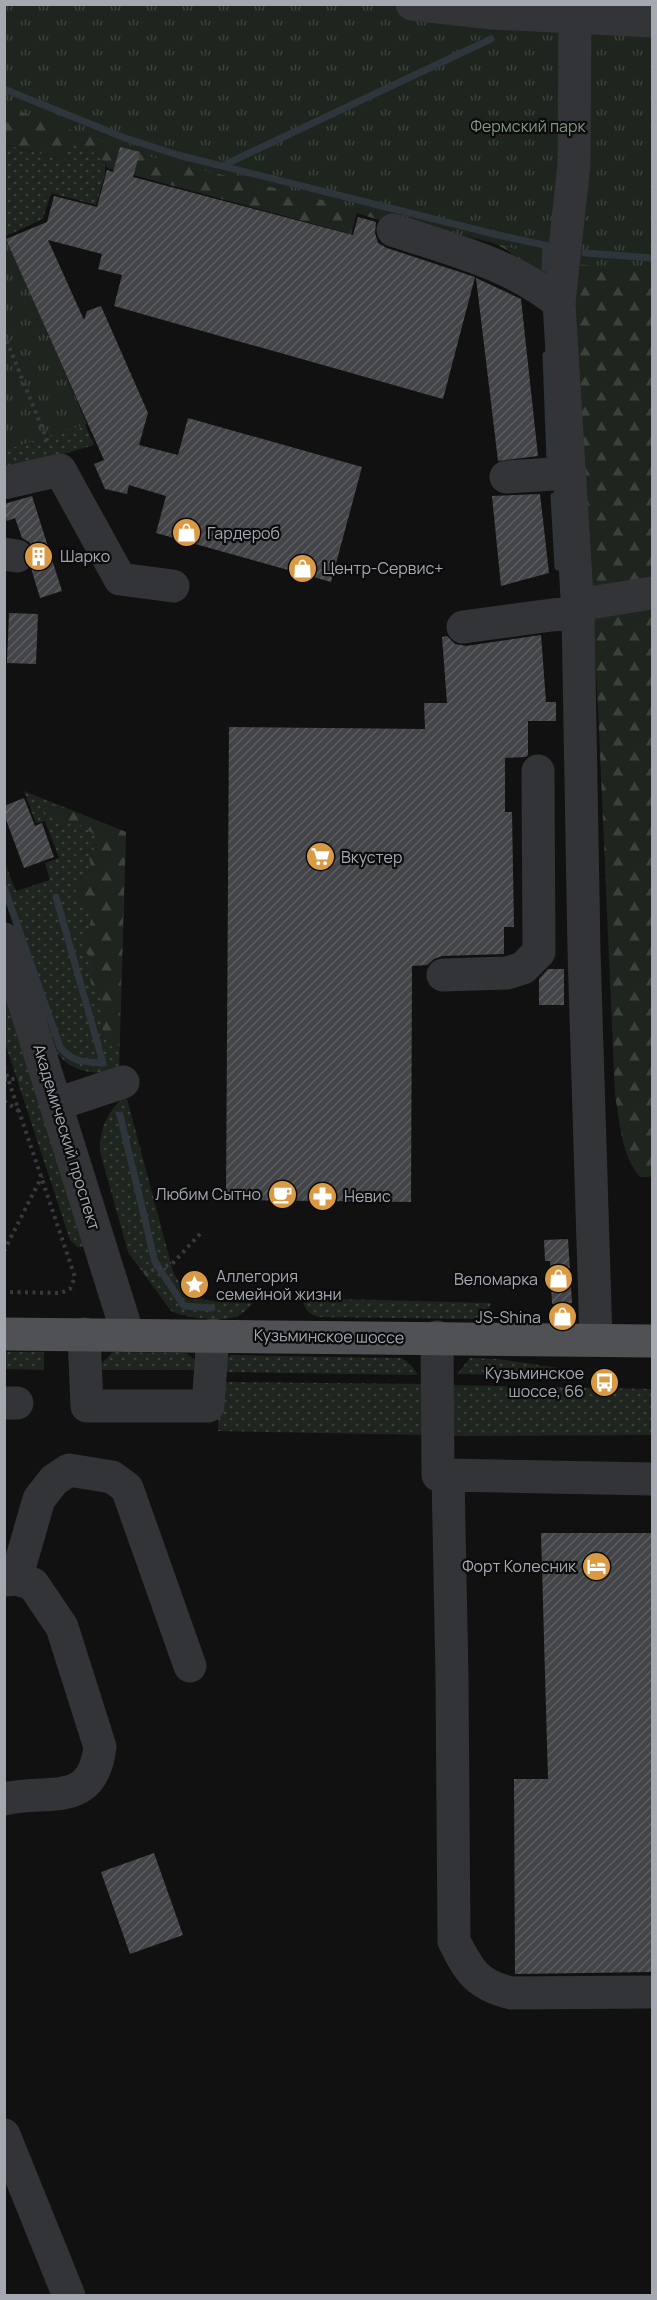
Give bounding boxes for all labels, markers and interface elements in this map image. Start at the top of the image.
park label: Фермский парк [471,115,586,137]
shop icon: Гардероб [170,517,202,549]
place label: Гардероб [207,522,280,544]
building icon: Шарко [23,540,55,572]
place label: Шарко [60,545,110,567]
shop icon: Центр-Сервис+ [286,552,318,584]
place label: Центр-Сервис+ [323,557,444,579]
supermarket icon: Вкустер [304,841,336,873]
place label: Вкустер [341,846,402,868]
street label: Академический проспект [28,1041,106,1233]
cafe icon: Любим Сытно [266,1178,298,1210]
pharmacy icon: Невис [307,1180,339,1212]
place label: Любим Сытно [155,1183,261,1205]
place label: Невис [344,1185,391,1207]
shop icon: Веломарка [543,1263,575,1295]
place label: Аллегория семейной жизни [216,1265,342,1305]
place label: Веломарка [454,1268,538,1290]
place icon: Аллегория семейной жизни [179,1269,211,1301]
shop icon: JS-Shina [546,1301,578,1333]
place label: JS-Shina [476,1306,541,1328]
street label: Кузьминское шоссе [254,1324,404,1348]
place label: Кузьминское шоссе, 66 [485,1362,584,1402]
bus stop icon: Кузьминское шоссе, 66 [589,1366,621,1398]
hotel icon: Форт Колесник [581,1550,613,1582]
place label: Форт Колесник [462,1555,577,1577]

